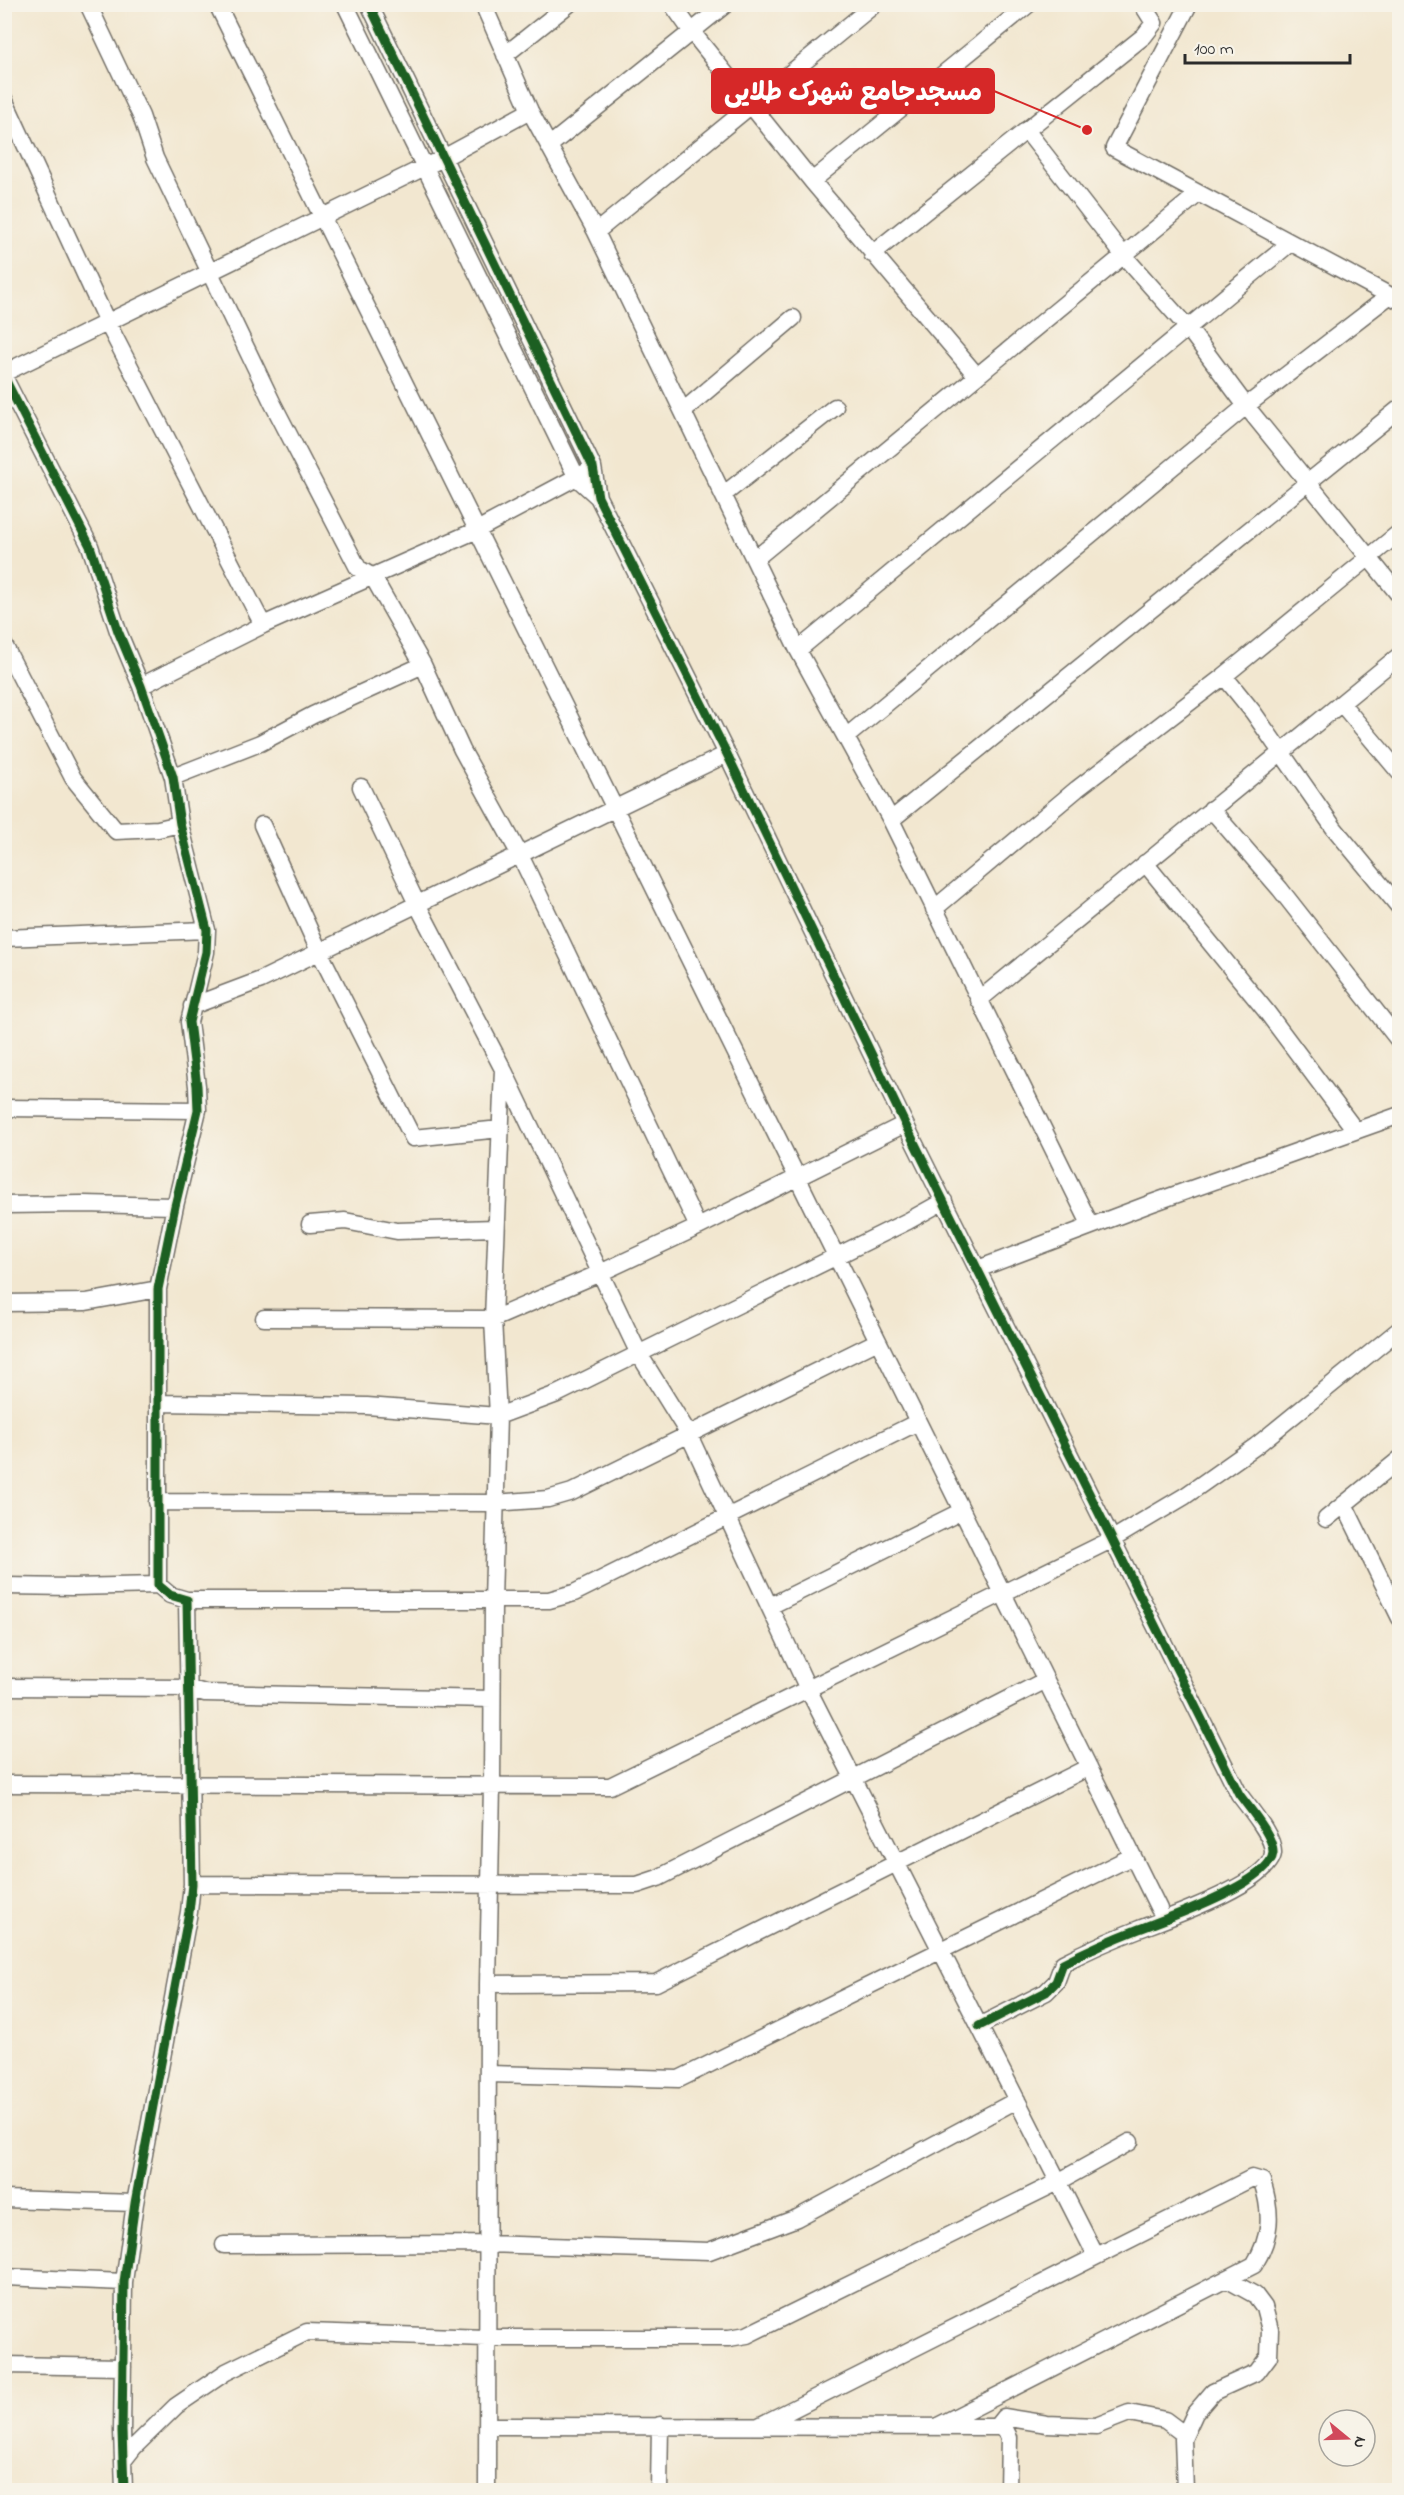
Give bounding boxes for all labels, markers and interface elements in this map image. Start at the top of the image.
scale bar [1185,27,1350,65]
text: 100 m [1194,37,1234,63]
callout: مسجدجامع شهرک طلایی [712,69,994,113]
text: مسجدجامع شهرک طلایی [724,75,982,113]
north arrow [1317,2408,1377,2468]
text: N [1346,2433,1372,2451]

